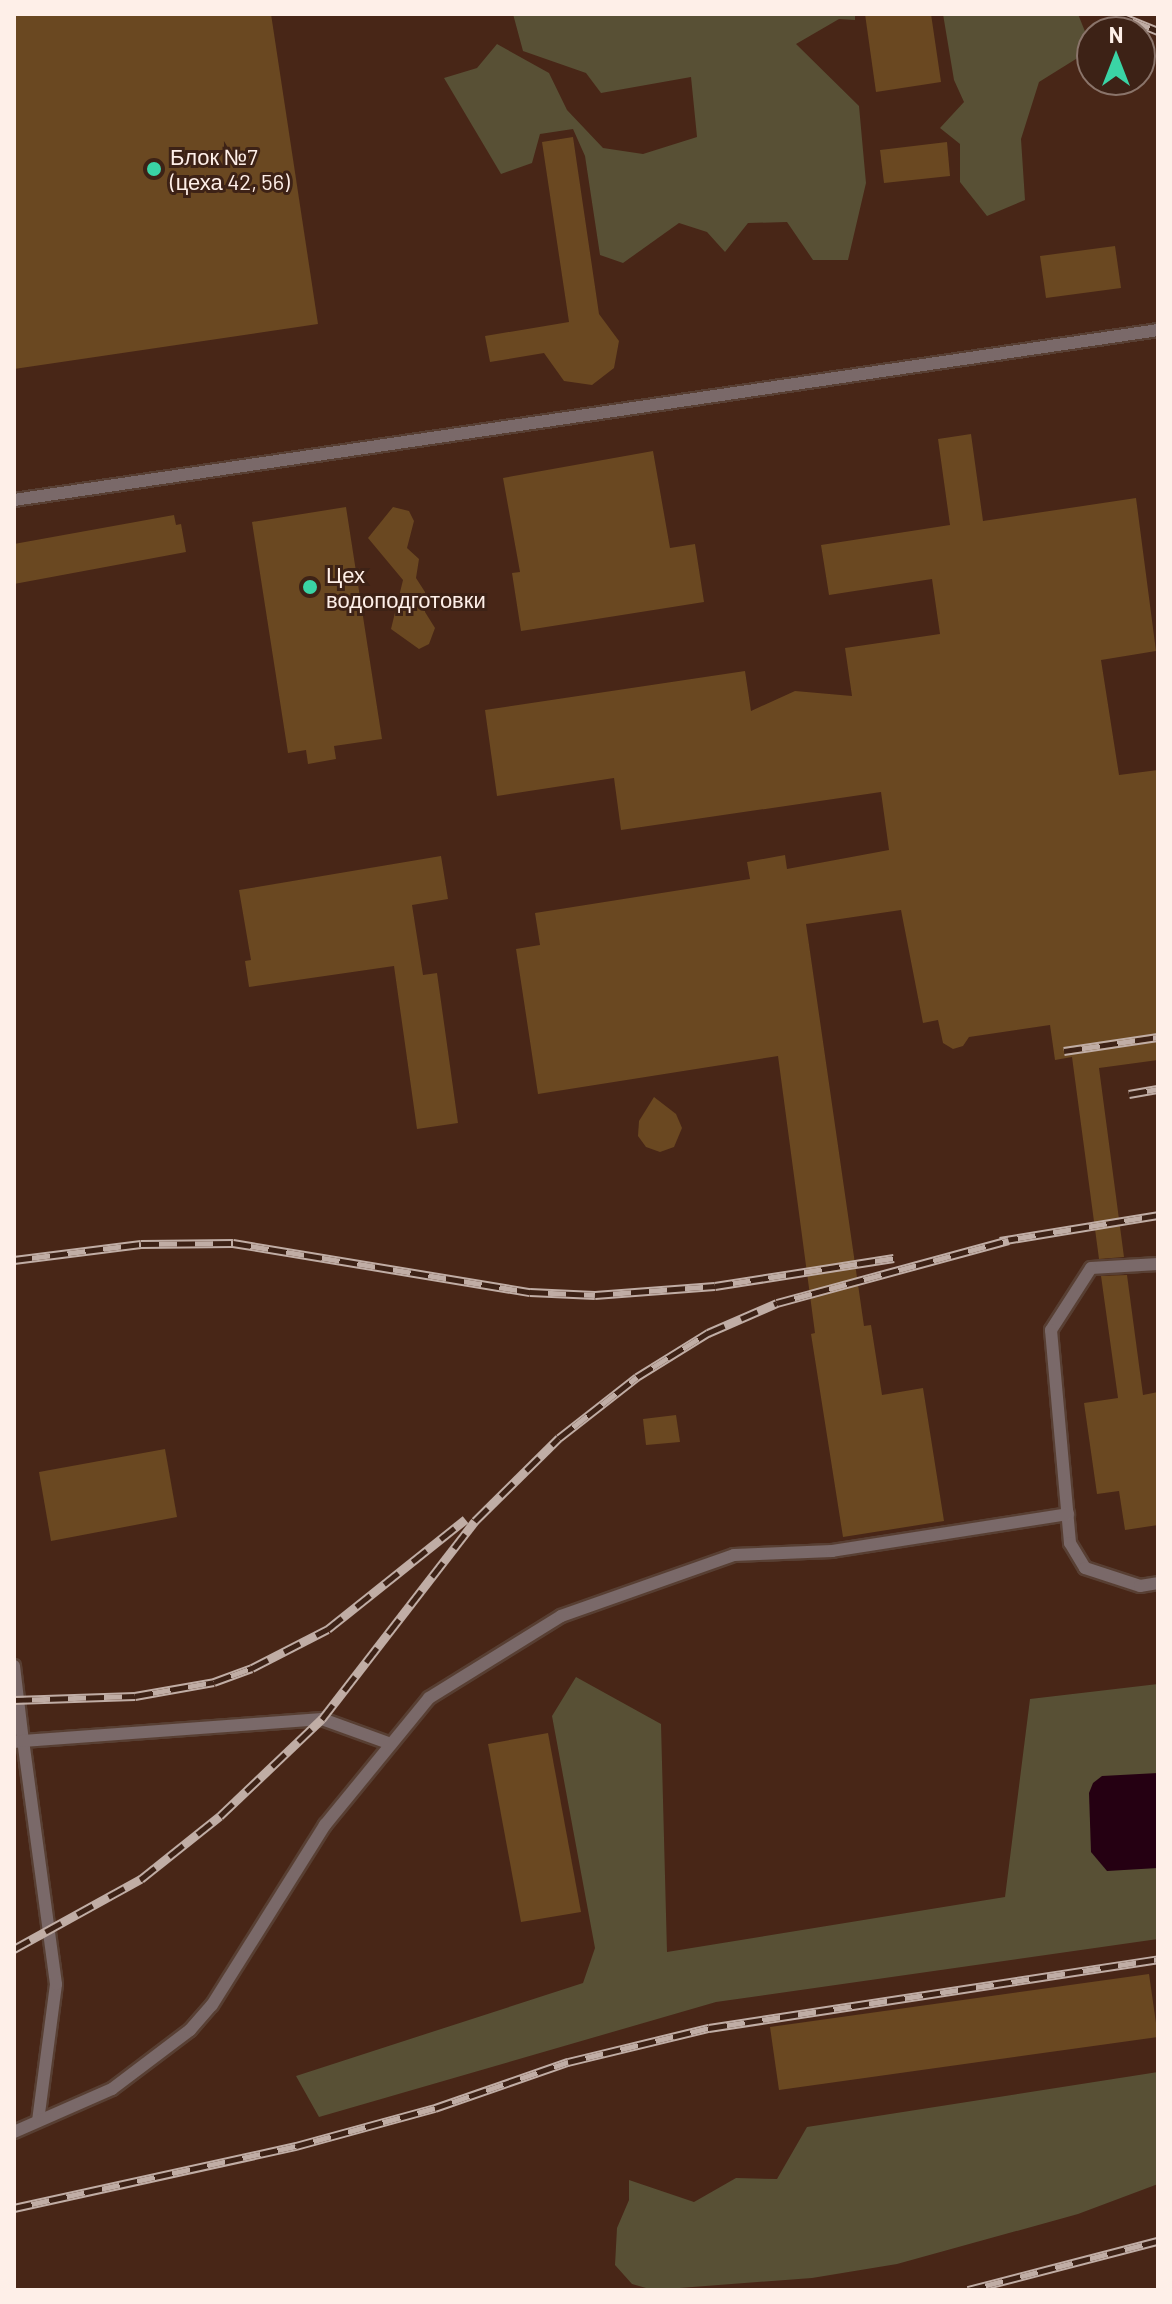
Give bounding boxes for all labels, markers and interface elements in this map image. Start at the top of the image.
north arrow [1076,16,1156,96]
text: N [1109,21,1123,47]
place label: Блок №7 (цеха 42, 56) [170,143,290,194]
marker: Блок №7 (цеха 42, 56) [145,160,163,178]
place label: Цех водоподготовки [326,561,486,612]
marker: Цех водоподготовки [301,578,319,596]

